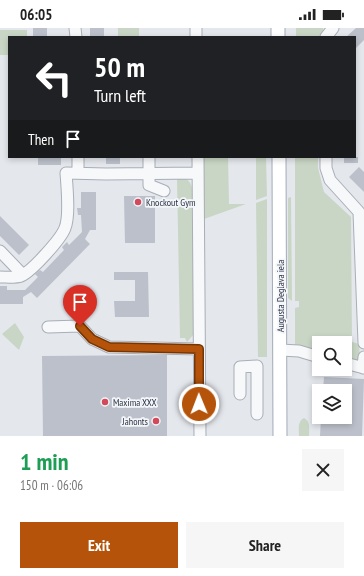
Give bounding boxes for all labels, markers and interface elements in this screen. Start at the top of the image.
text: 06:05 [20,5,52,24]
text: 50 m [94,48,145,85]
icon: left [28,52,80,104]
text: Turn left [94,84,146,107]
icon: arrive [62,128,84,150]
text: Then [28,130,54,149]
place label: Knockout Gym [146,196,196,209]
marker: Knockout Gym [133,197,143,207]
street label: Augusta Deglava iela [274,260,287,332]
pin [63,285,97,326]
icon: arrive [69,291,91,313]
map controls [312,336,352,424]
button: search [312,336,352,376]
position arrow [178,383,220,425]
button: layers [312,384,352,424]
place label: Maxima XXX [113,396,157,409]
marker: Maxima XXX [100,397,110,407]
place label: Jahonts [121,415,149,428]
marker: Jahonts [151,416,161,426]
text: 1 min [20,446,68,477]
button: close [302,449,344,491]
text: 150 m · 06:06 [20,477,83,494]
button: Exit [20,522,178,568]
button: Share [186,522,344,568]

